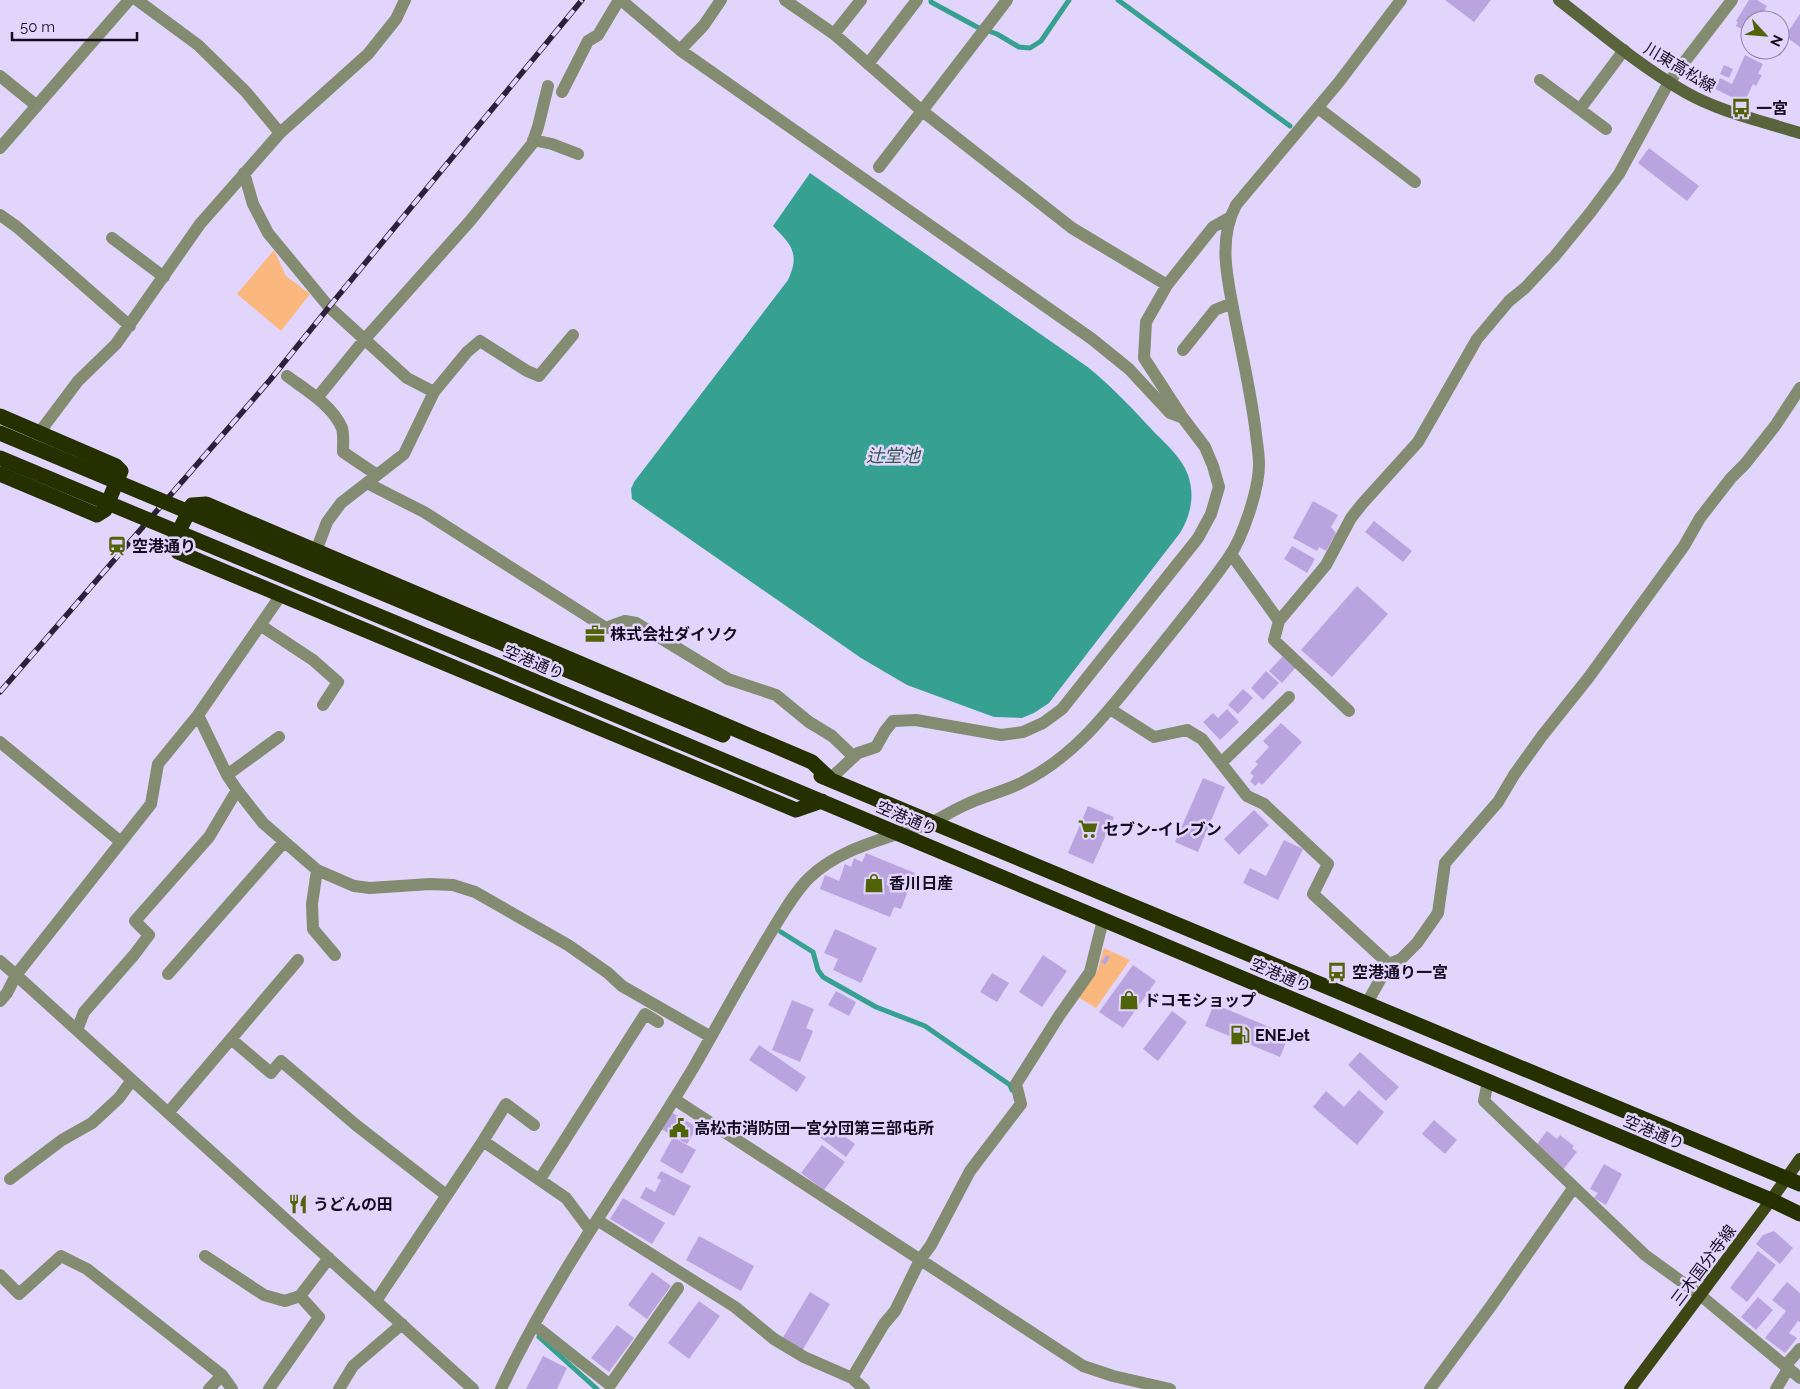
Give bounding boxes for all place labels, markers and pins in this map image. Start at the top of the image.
bus stop icon: 一宮 [1730,97,1752,119]
place label: 一宮 [1756,99,1788,118]
station icon: 空港通り [106,535,128,557]
place label: 空港通り [132,537,196,556]
office icon: 株式会社ダイソク [584,623,606,645]
place label: 株式会社ダイソク [610,625,738,644]
supermarket icon: セブン-イレブン [1077,818,1099,840]
place label: セブン-イレブン [1103,820,1222,839]
shop icon: 香川日産 [863,872,885,894]
place label: 香川日産 [889,874,953,893]
bus stop icon: 空港通り一宮 [1326,961,1348,983]
place label: 空港通り一宮 [1352,963,1448,982]
shop icon: ドコモショップ [1118,989,1140,1011]
place label: ドコモショップ [1144,991,1256,1010]
fuel station icon: ENEJet [1229,1024,1251,1046]
place label: ENEJet [1255,1026,1310,1045]
public building icon: 高松市消防団一宮分団第三部屯所 [668,1117,690,1139]
place label: 高松市消防団一宮分団第三部屯所 [694,1119,934,1138]
restaurant icon: うどんの田 [287,1193,309,1215]
place label: うどんの田 [313,1195,393,1214]

